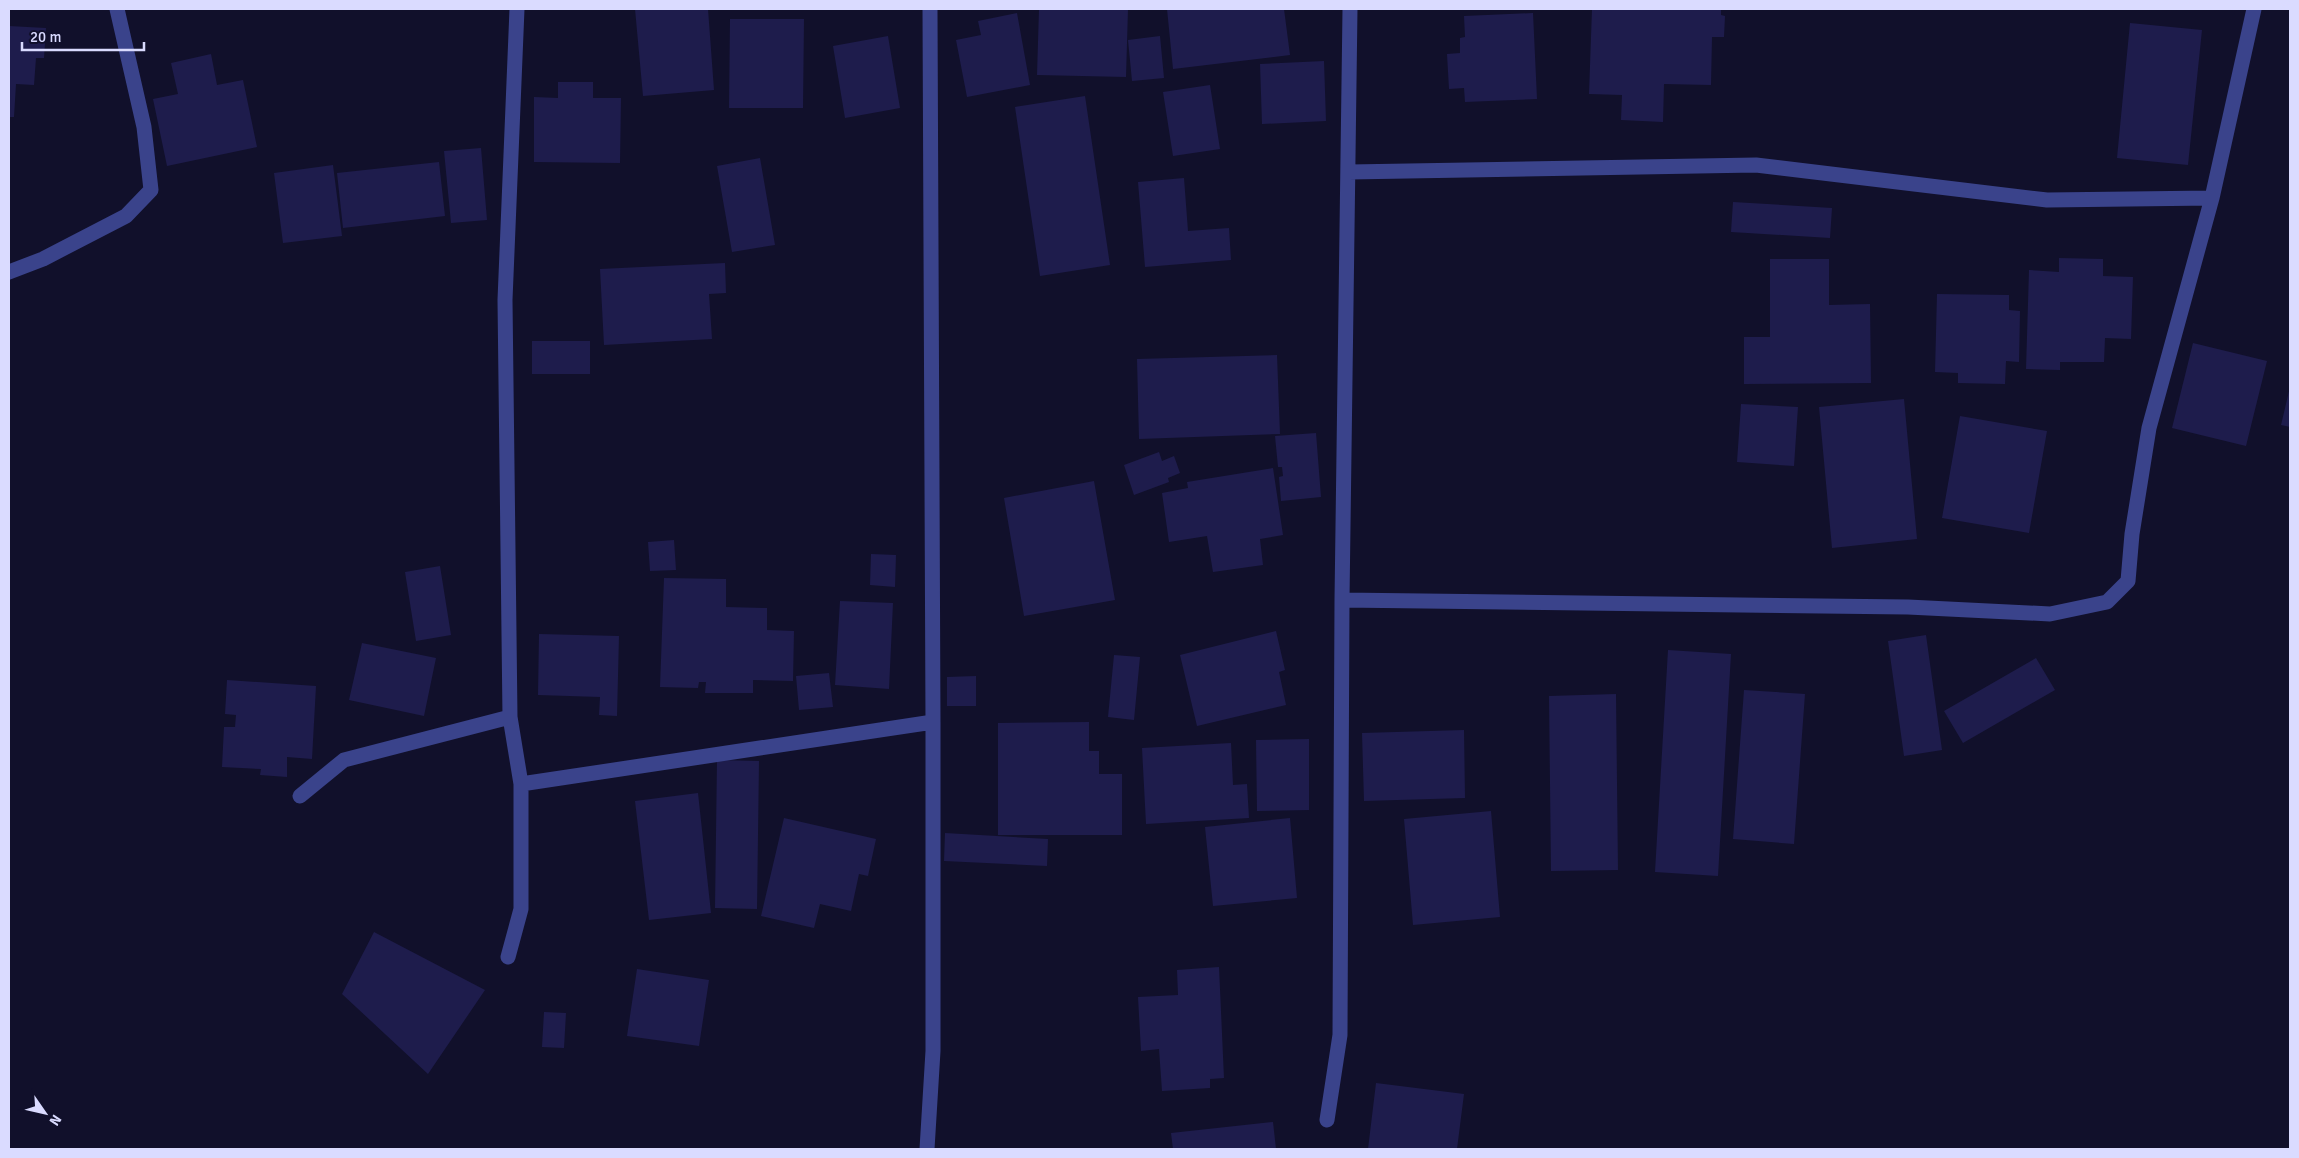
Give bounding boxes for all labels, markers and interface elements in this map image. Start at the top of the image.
scale bar [22,20,145,52]
text: 20 m [30,28,61,46]
north arrow [20,1088,70,1138]
text: N [46,1111,65,1129]

